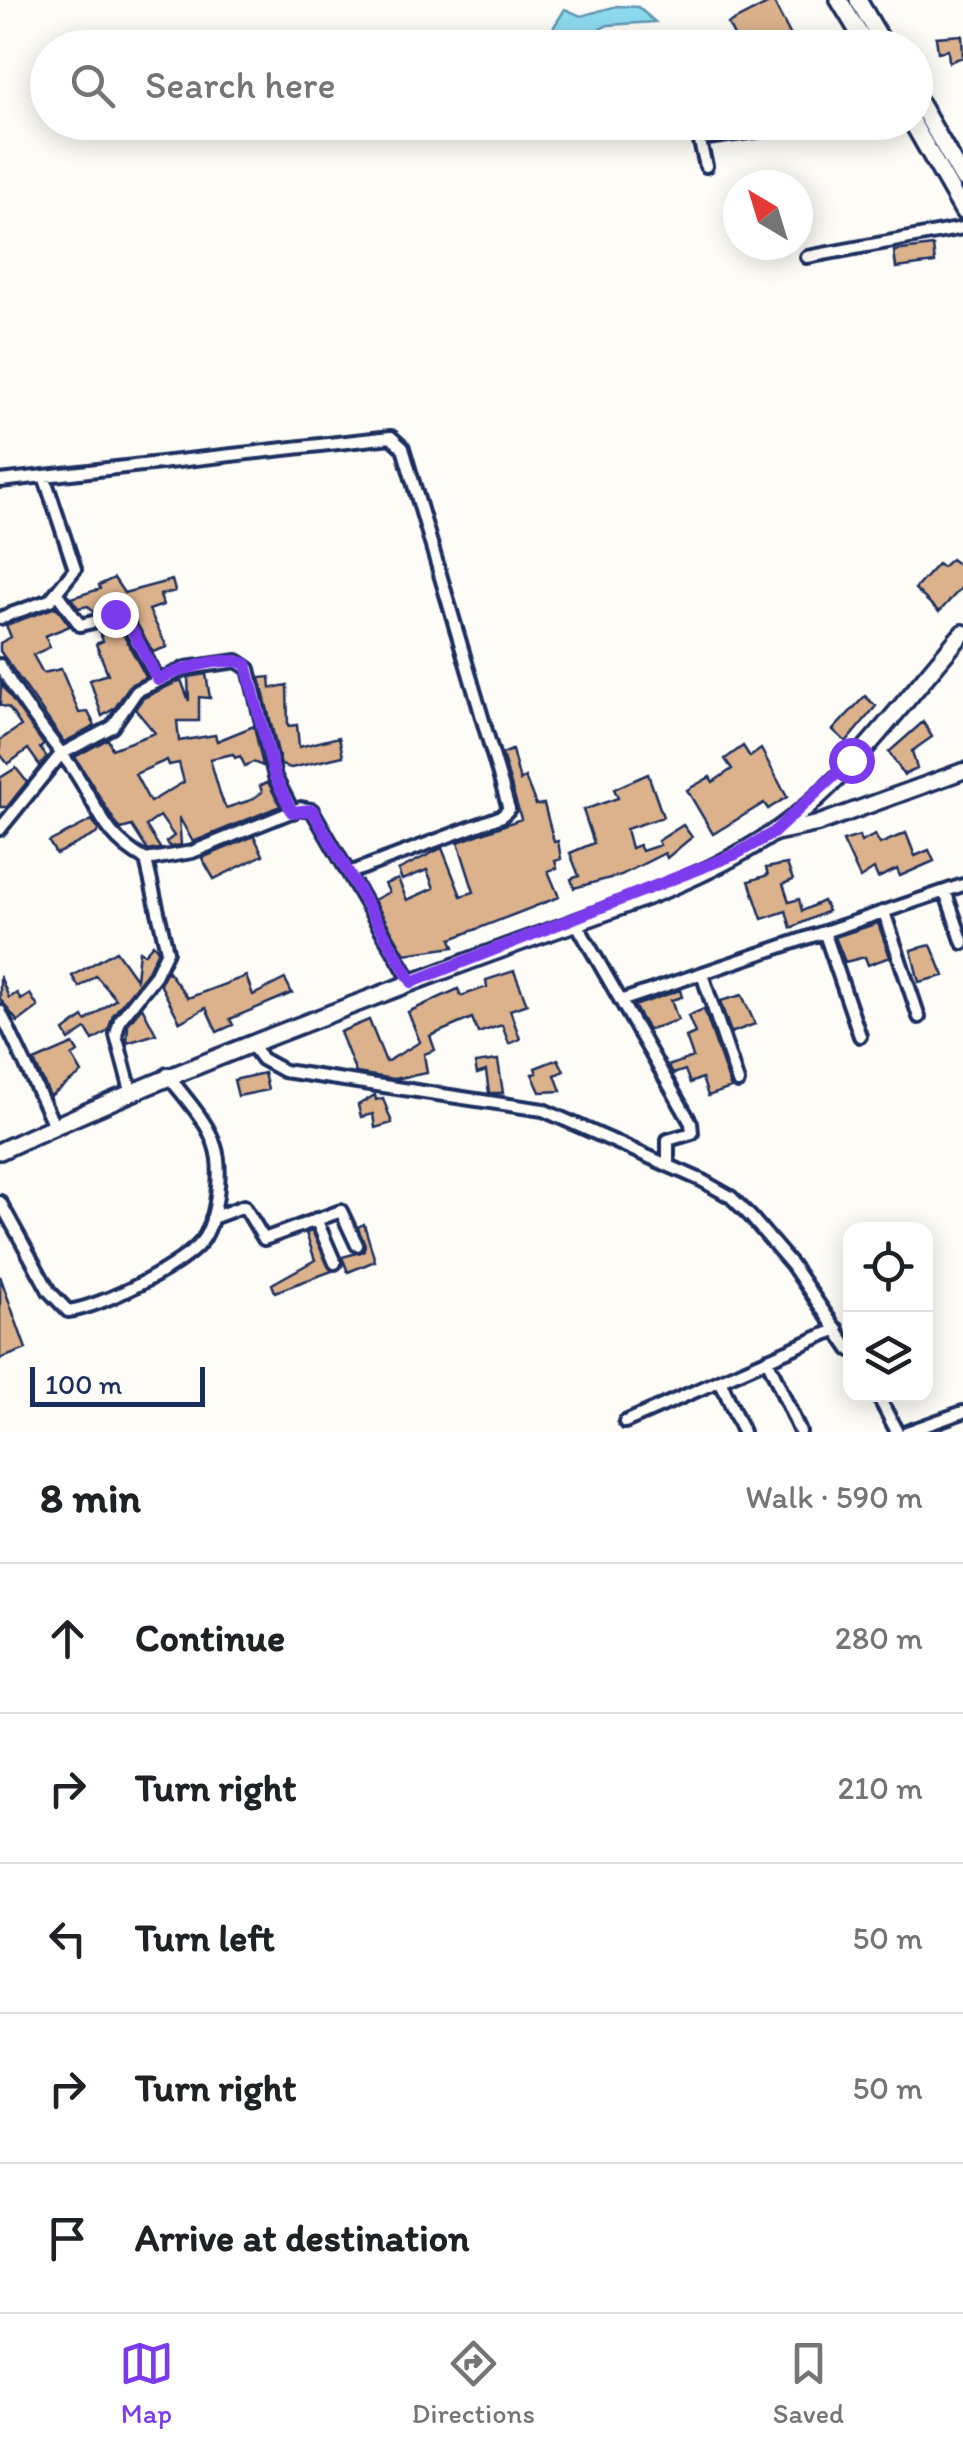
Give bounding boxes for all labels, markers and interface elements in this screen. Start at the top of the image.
search box [30,30,933,140]
icon: search [65,58,120,113]
text: Search here [145,62,336,108]
north arrow [723,170,813,260]
route end [93,592,139,638]
route start [829,738,875,784]
map controls [843,1222,933,1402]
button: locate [843,1222,933,1312]
button: layers [843,1312,933,1402]
scale bar [30,1362,205,1406]
text: 100 m [45,1367,122,1401]
text: 8 min [40,1472,141,1523]
text: Walk · 590 m [745,1478,923,1516]
icon: ahead [40,1611,95,1666]
text: Continue [135,1615,285,1661]
text: 280 m [835,1619,923,1657]
icon: right [40,1761,95,1816]
text: Turn right [135,1765,297,1811]
text: 210 m [837,1769,923,1807]
icon: left [40,1911,95,1966]
text: Turn left [135,1915,275,1961]
text: 50 m [852,1919,923,1957]
icon: right [40,2061,95,2116]
text: Turn right [135,2065,297,2111]
text: 50 m [852,2069,923,2107]
icon: arrive [40,2211,95,2266]
text: Arrive at destination [135,2215,470,2261]
tab: Map [119,2336,174,2430]
tab: Directions [412,2336,535,2430]
tab: Saved [773,2336,844,2430]

